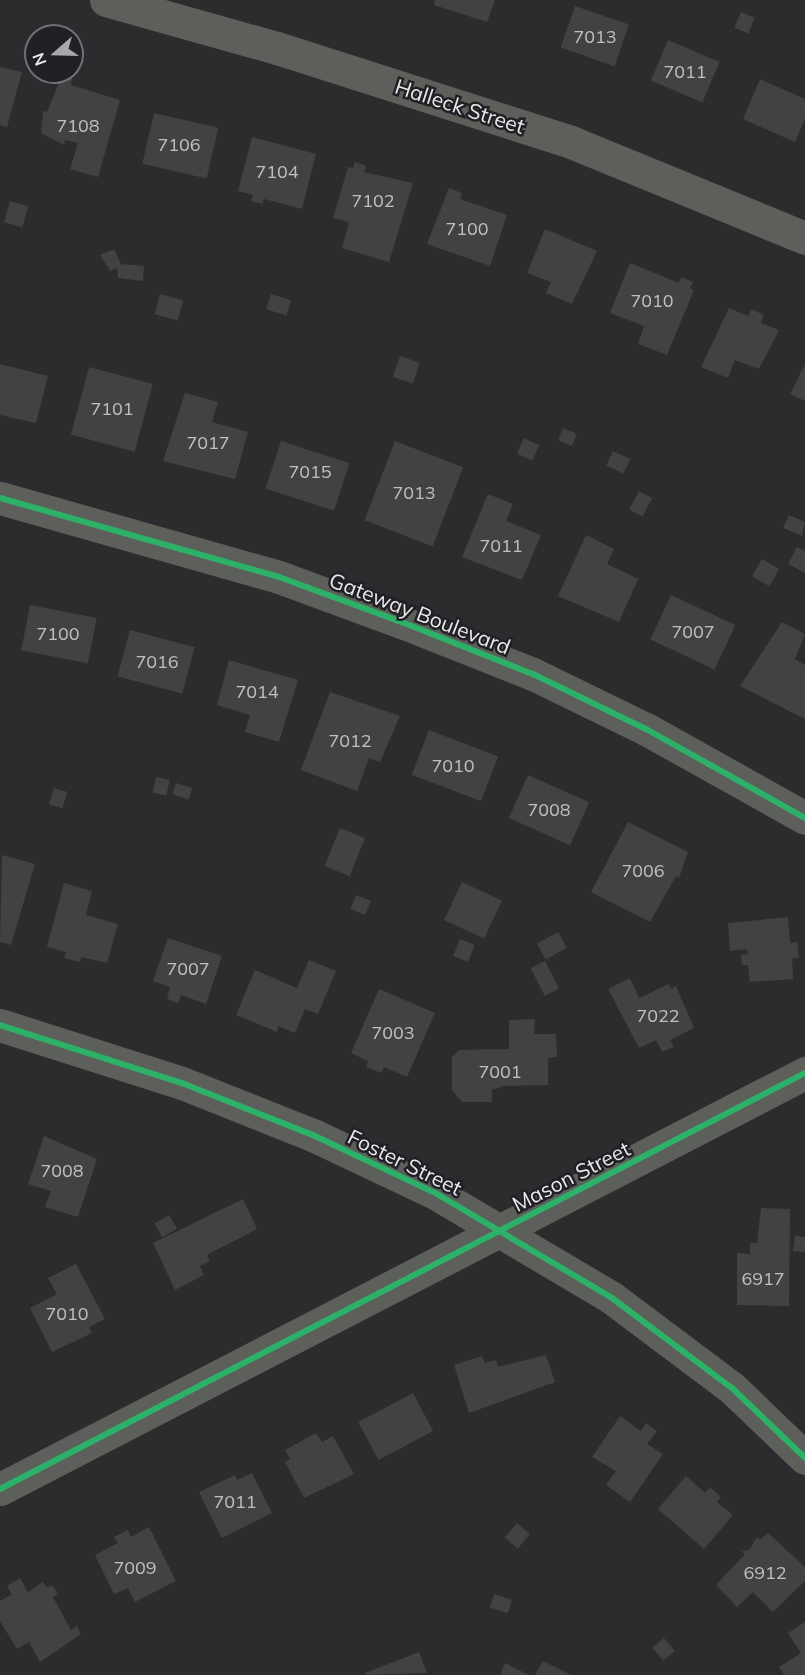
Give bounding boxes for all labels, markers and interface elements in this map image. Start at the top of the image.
north arrow [24,24,84,84]
house number: 7013 [573,26,617,48]
text: N [27,50,50,69]
house number: 7011 [663,61,707,83]
street label: Halleck Street [392,73,528,139]
house number: 7108 [56,115,100,137]
house number: 7106 [157,134,201,156]
house number: 7104 [255,161,299,183]
house number: 7102 [351,190,395,212]
house number: 7100 [445,218,489,240]
house number: 7010 [630,290,674,312]
house number: 7101 [90,398,134,420]
house number: 7017 [186,432,230,454]
house number: 7015 [288,461,332,483]
house number: 7013 [392,482,436,504]
house number: 7011 [479,535,523,557]
street label: Gateway Boulevard [326,567,514,659]
house number: 7007 [671,621,715,643]
house number: 7100 [36,623,80,645]
house number: 7016 [135,651,179,673]
house number: 7014 [235,681,279,703]
house number: 7012 [328,730,372,752]
house number: 7010 [431,755,475,777]
house number: 7008 [527,799,571,821]
house number: 7006 [621,860,665,882]
house number: 7007 [166,958,210,980]
house number: 7022 [636,1005,680,1027]
house number: 7003 [371,1022,415,1044]
house number: 7001 [478,1061,522,1083]
street label: Foster Street [344,1124,466,1200]
street label: Mason Street [508,1136,634,1216]
house number: 7008 [40,1160,84,1182]
house number: 6917 [741,1268,785,1290]
house number: 7010 [45,1303,89,1325]
house number: 7011 [213,1491,257,1513]
house number: 7009 [113,1557,157,1579]
house number: 6912 [743,1562,787,1584]

